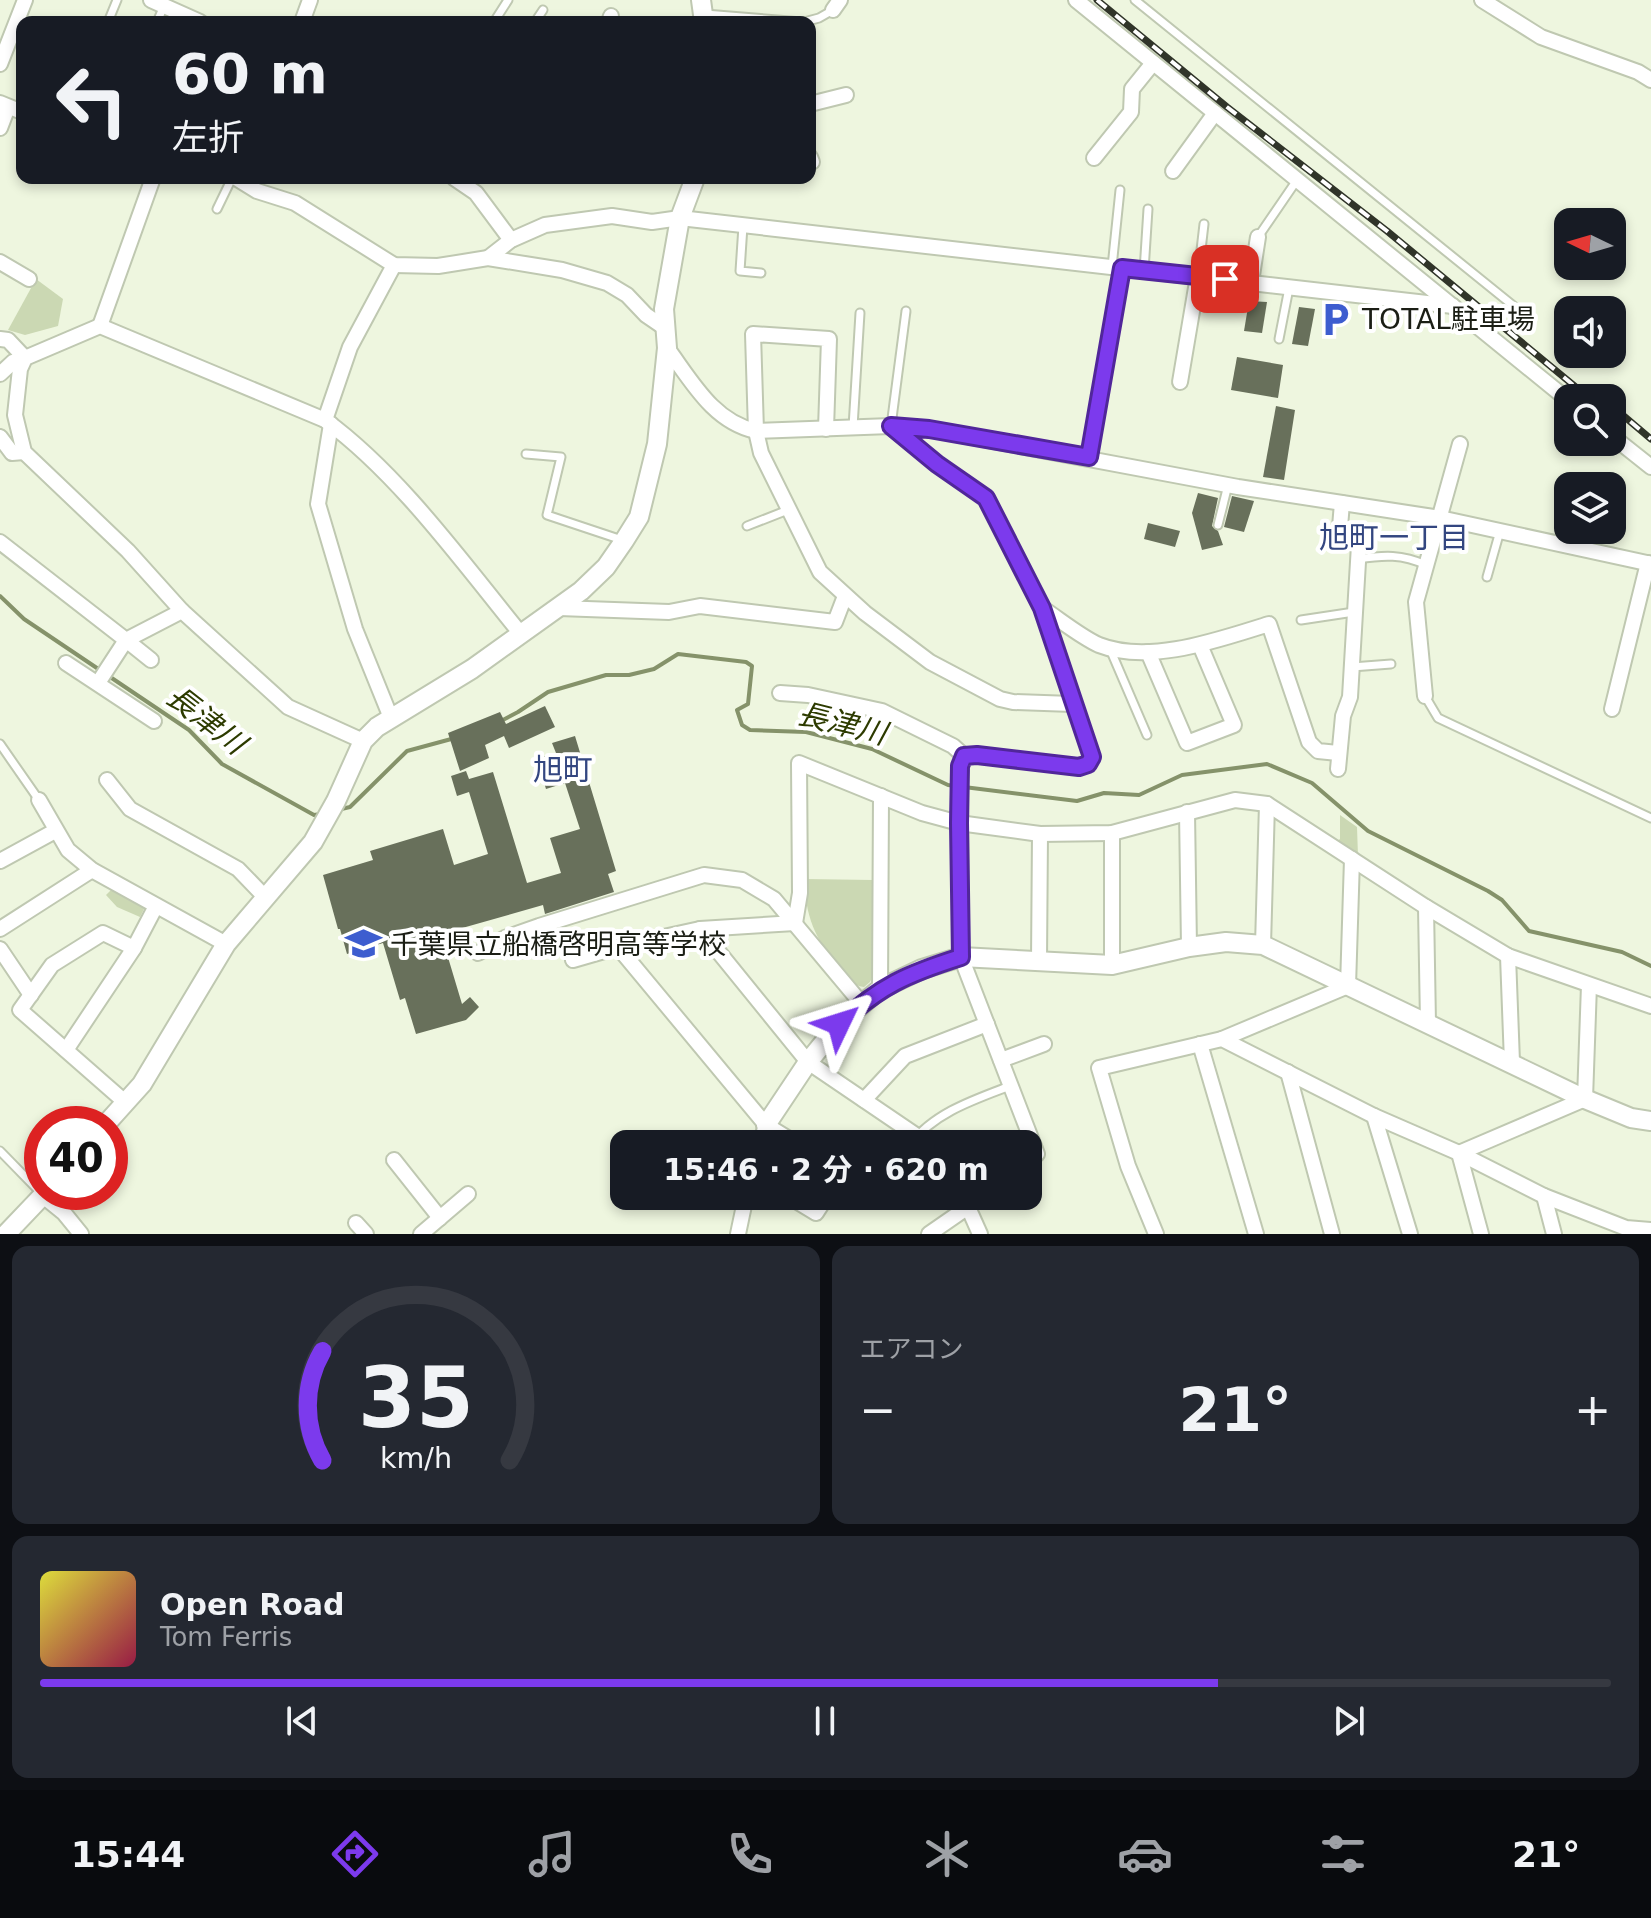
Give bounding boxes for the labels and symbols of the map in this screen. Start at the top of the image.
north arrow [1554,208,1626,280]
pin [1191,245,1259,313]
parking icon: TOTAL駐車場 [1317,300,1355,338]
place label: TOTAL駐車場 [1361,303,1535,336]
district label: 旭町一丁目 [1319,520,1469,555]
water label: 長津川 [160,678,255,763]
water label: 長津川 [794,696,893,752]
district label: 旭町 [533,752,593,787]
school or university icon: 千葉県立船橋啓明高等学校 [345,925,383,963]
place label: 千葉県立船橋啓明高等学校 [390,928,726,961]
position arrow [797,982,881,1066]
speed limit sign: 40 [24,1106,128,1210]

